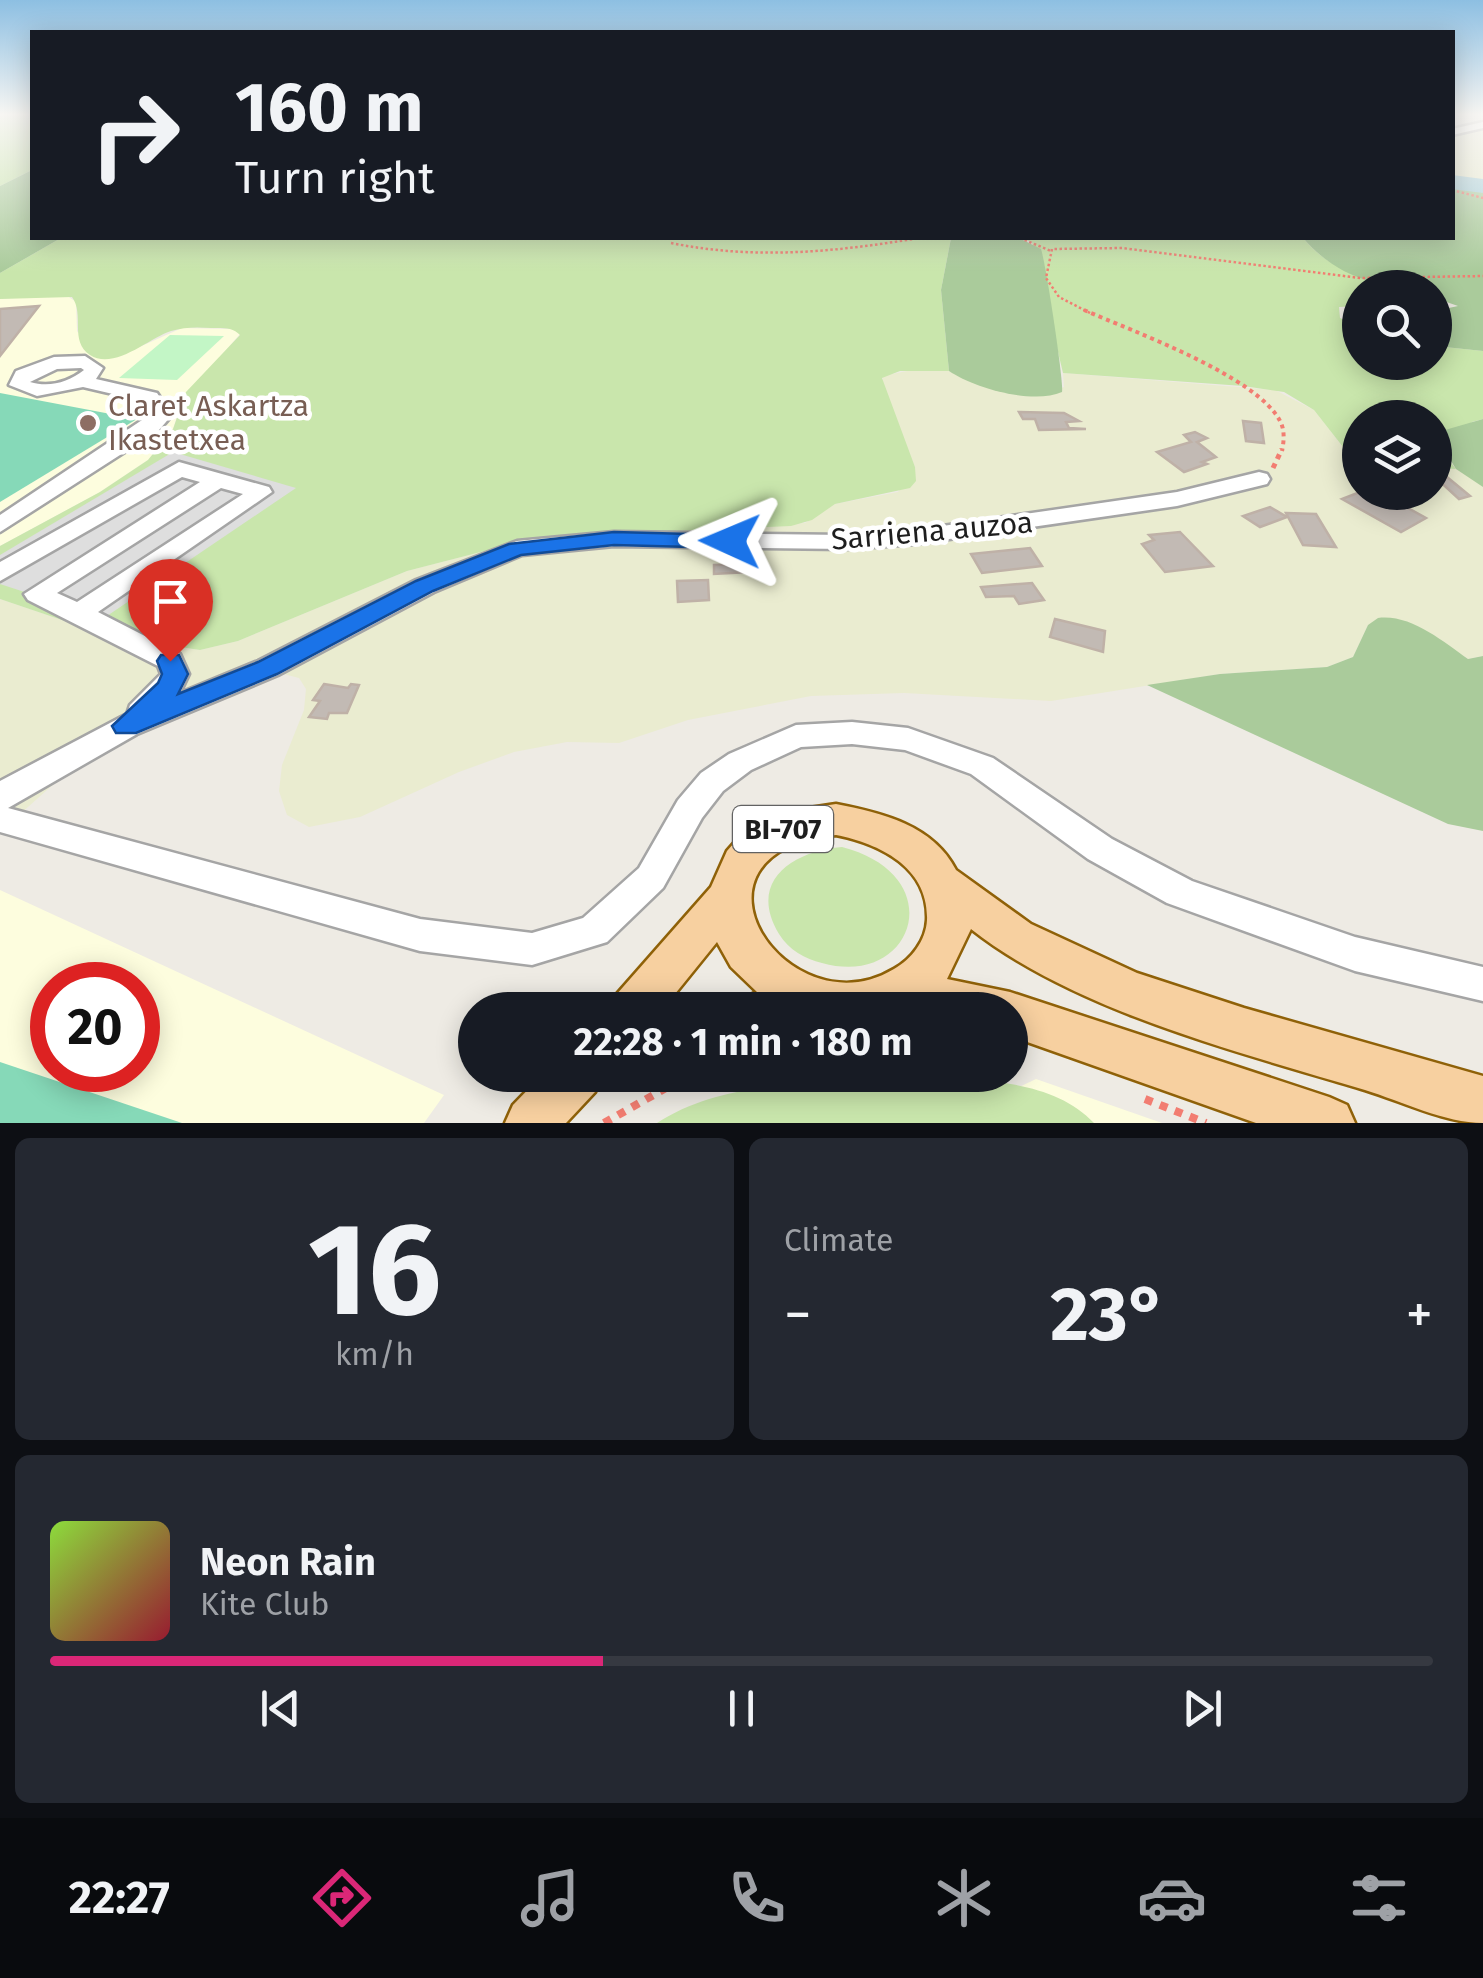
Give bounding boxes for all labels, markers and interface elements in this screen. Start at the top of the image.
text: 160 m [235,66,424,150]
icon: right [70,70,200,200]
text: Turn right [235,151,434,205]
map controls [1342,270,1452,510]
button: search [1342,270,1452,380]
place label: Claret Askartza Ikastetxea [108,388,309,458]
button: layers [1342,400,1452,510]
marker: Claret Askartza Ikastetxea [77,412,99,434]
position arrow [678,489,782,593]
street label: Sarriena auzoa [829,504,1035,558]
pin [128,559,213,662]
icon: arrive [143,574,198,629]
road number: BI-707 [733,806,833,852]
speed limit sign: 20 [30,962,160,1092]
text: 22:28 · 1 min · 180 m [574,1019,912,1065]
text: 16 [308,1192,441,1348]
text: Climate [784,1221,893,1259]
text: 23° [1050,1270,1167,1360]
text: − [784,1282,812,1348]
text: + [1406,1282,1433,1348]
text: km/h [335,1335,414,1373]
text: Neon Rain [200,1539,376,1585]
text: Kite Club [200,1585,329,1623]
icon: previous [253,1681,308,1736]
icon: pause [714,1681,769,1736]
icon: next [1175,1681,1230,1736]
icon: directions [307,1863,377,1933]
icon: music [515,1863,585,1933]
icon: phone [722,1863,792,1933]
icon: climate [929,1863,999,1933]
icon: car [1137,1863,1207,1933]
icon: filters [1344,1863,1414,1933]
text: 22:27 [69,1871,170,1925]

